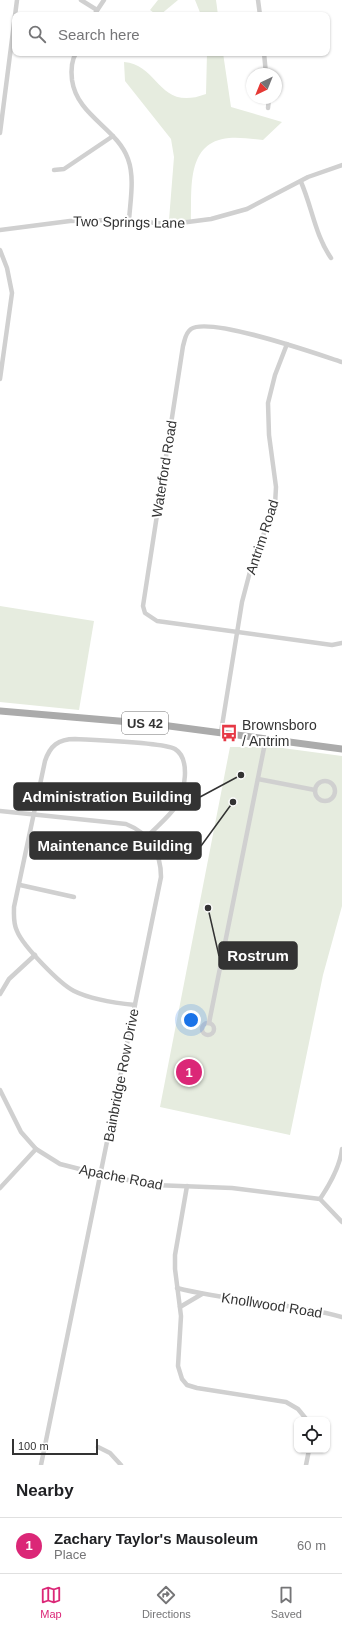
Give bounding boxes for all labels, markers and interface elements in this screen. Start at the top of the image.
search box [12,12,330,56]
icon: search [26,23,48,45]
text: Search here [58,26,140,43]
north arrow [246,68,282,104]
street label: Two Springs Lane [73,213,185,231]
street label: Waterford Road [148,419,180,519]
street label: Antrim Road [242,498,282,576]
road number: US 42 [122,712,168,734]
place label: Brownsboro / Antrim [242,717,317,749]
bus stop icon: Brownsboro / Antrim [219,723,239,743]
callout: Administration Building [14,783,200,810]
text: Administration Building [22,788,192,805]
callout: Maintenance Building [30,832,201,859]
text: Maintenance Building [37,837,193,854]
callout: Rostrum [219,942,297,969]
text: Rostrum [227,947,289,964]
street label: Bainbridge Row Drive [100,1007,142,1143]
your location [181,1010,201,1030]
pin: 1 [176,1057,202,1087]
street label: Apache Road [78,1161,164,1193]
street label: Knollwood Road [220,1289,324,1321]
map controls [294,1417,330,1453]
button: locate [294,1417,330,1453]
scale bar [12,1437,98,1456]
text: 100 m [18,1440,49,1452]
text: Nearby [16,1481,74,1500]
text: Zachary Taylor's Mausoleum [54,1530,258,1547]
text: 1 [25,1538,33,1553]
text: 60 m [297,1538,326,1553]
text: Place [54,1547,87,1562]
tab: Map [40,1584,62,1620]
tab: Directions [142,1584,191,1620]
tab: Saved [271,1584,302,1620]

